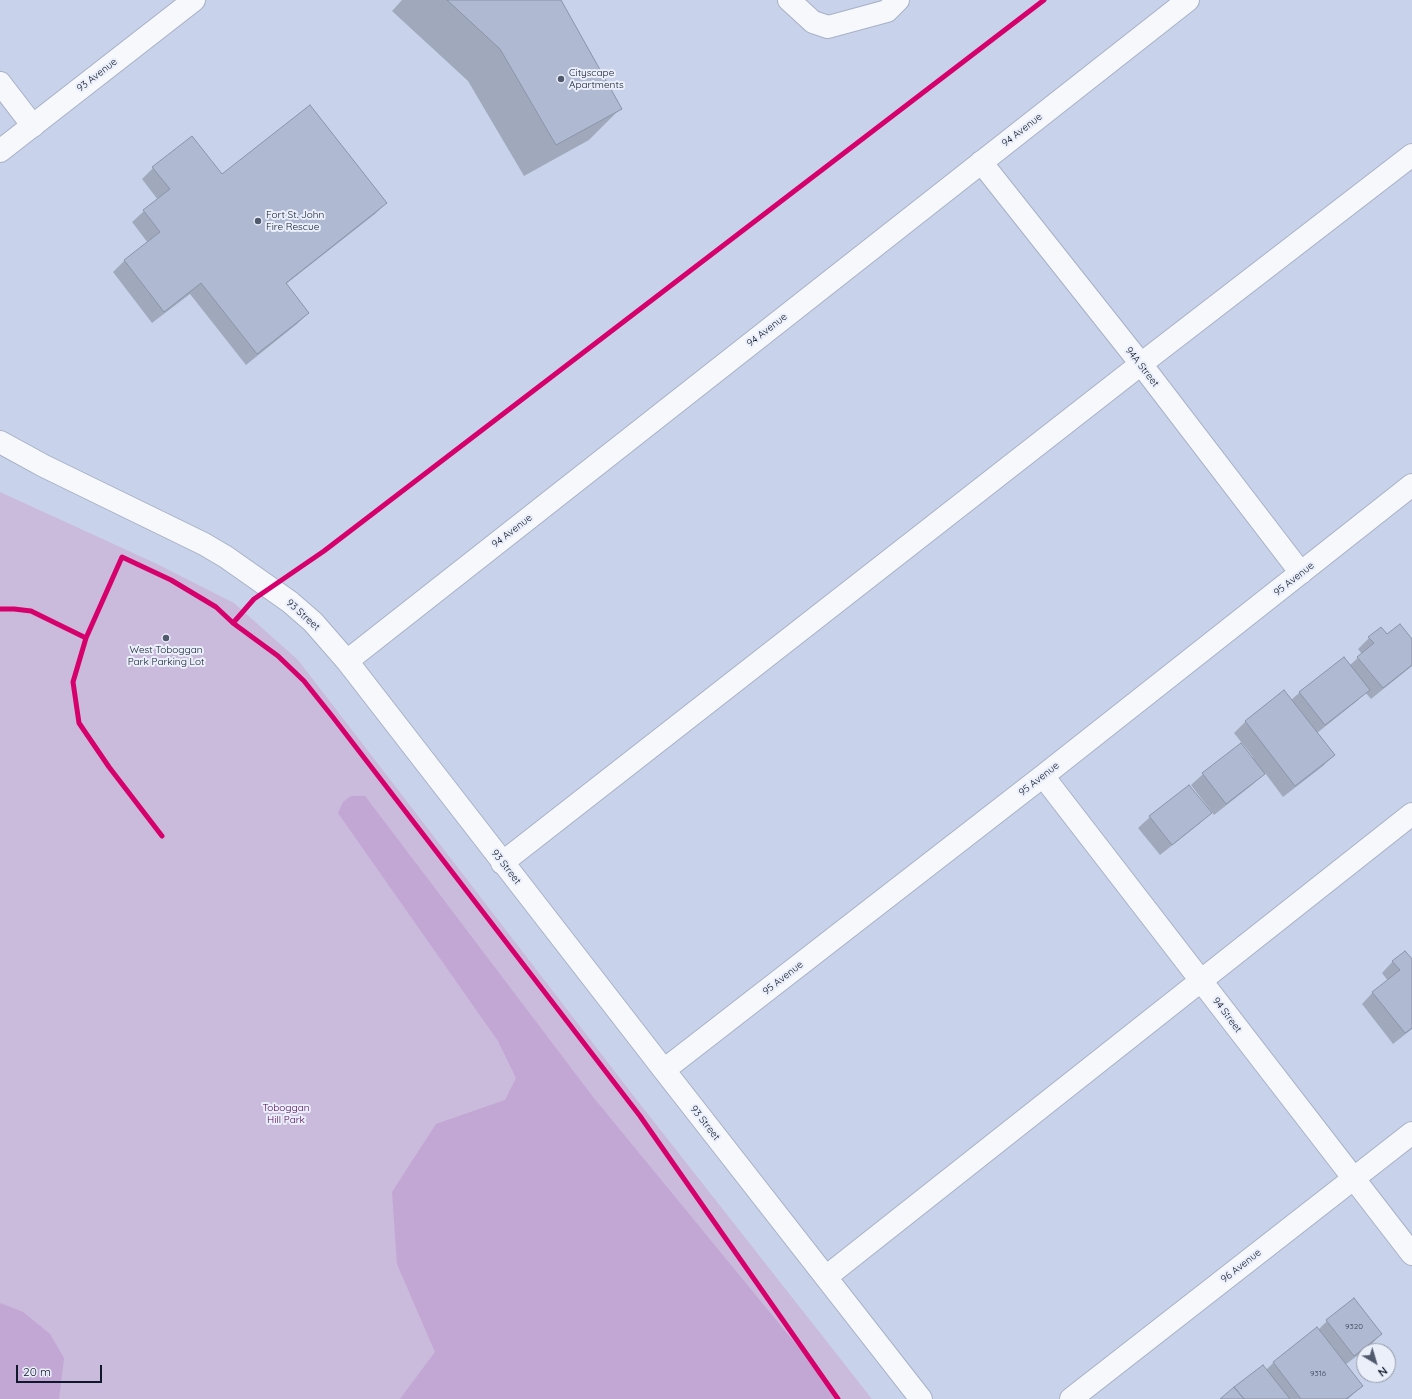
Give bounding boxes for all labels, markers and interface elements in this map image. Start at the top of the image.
street label: 93 Avenue [74,56,120,94]
place label: Cityscape Apartments [569,67,624,90]
marker: Cityscape Apartments [556,74,566,84]
street label: 94 Avenue [999,111,1045,149]
place label: Fort St. John Fire Rescue [266,209,324,232]
marker: Fort St. John Fire Rescue [253,216,263,226]
street label: 94 Avenue [744,311,790,349]
street label: 94A Street [1123,345,1161,389]
street label: 94 Avenue [489,512,535,550]
street label: 95 Avenue [1271,560,1317,598]
street label: 93 Street [284,597,322,633]
marker: West Toboggan Park Parking Lot [161,633,171,643]
place label: West Toboggan Park Parking Lot [128,644,204,668]
street label: 95 Avenue [1016,760,1062,798]
street label: 93 Street [489,847,523,887]
street label: 95 Avenue [760,959,806,997]
street label: 94 Street [1210,995,1244,1035]
park label: Toboggan Hill Park [262,1102,310,1126]
street label: 93 Street [688,1103,722,1143]
street label: 96 Avenue [1218,1247,1264,1285]
house number: 9320 [1345,1322,1363,1332]
north arrow [1356,1343,1396,1383]
scale bar [18,1357,104,1383]
text: 20 m [23,1364,51,1379]
text: N [1375,1364,1390,1380]
house number: 9316 [1310,1369,1326,1379]

